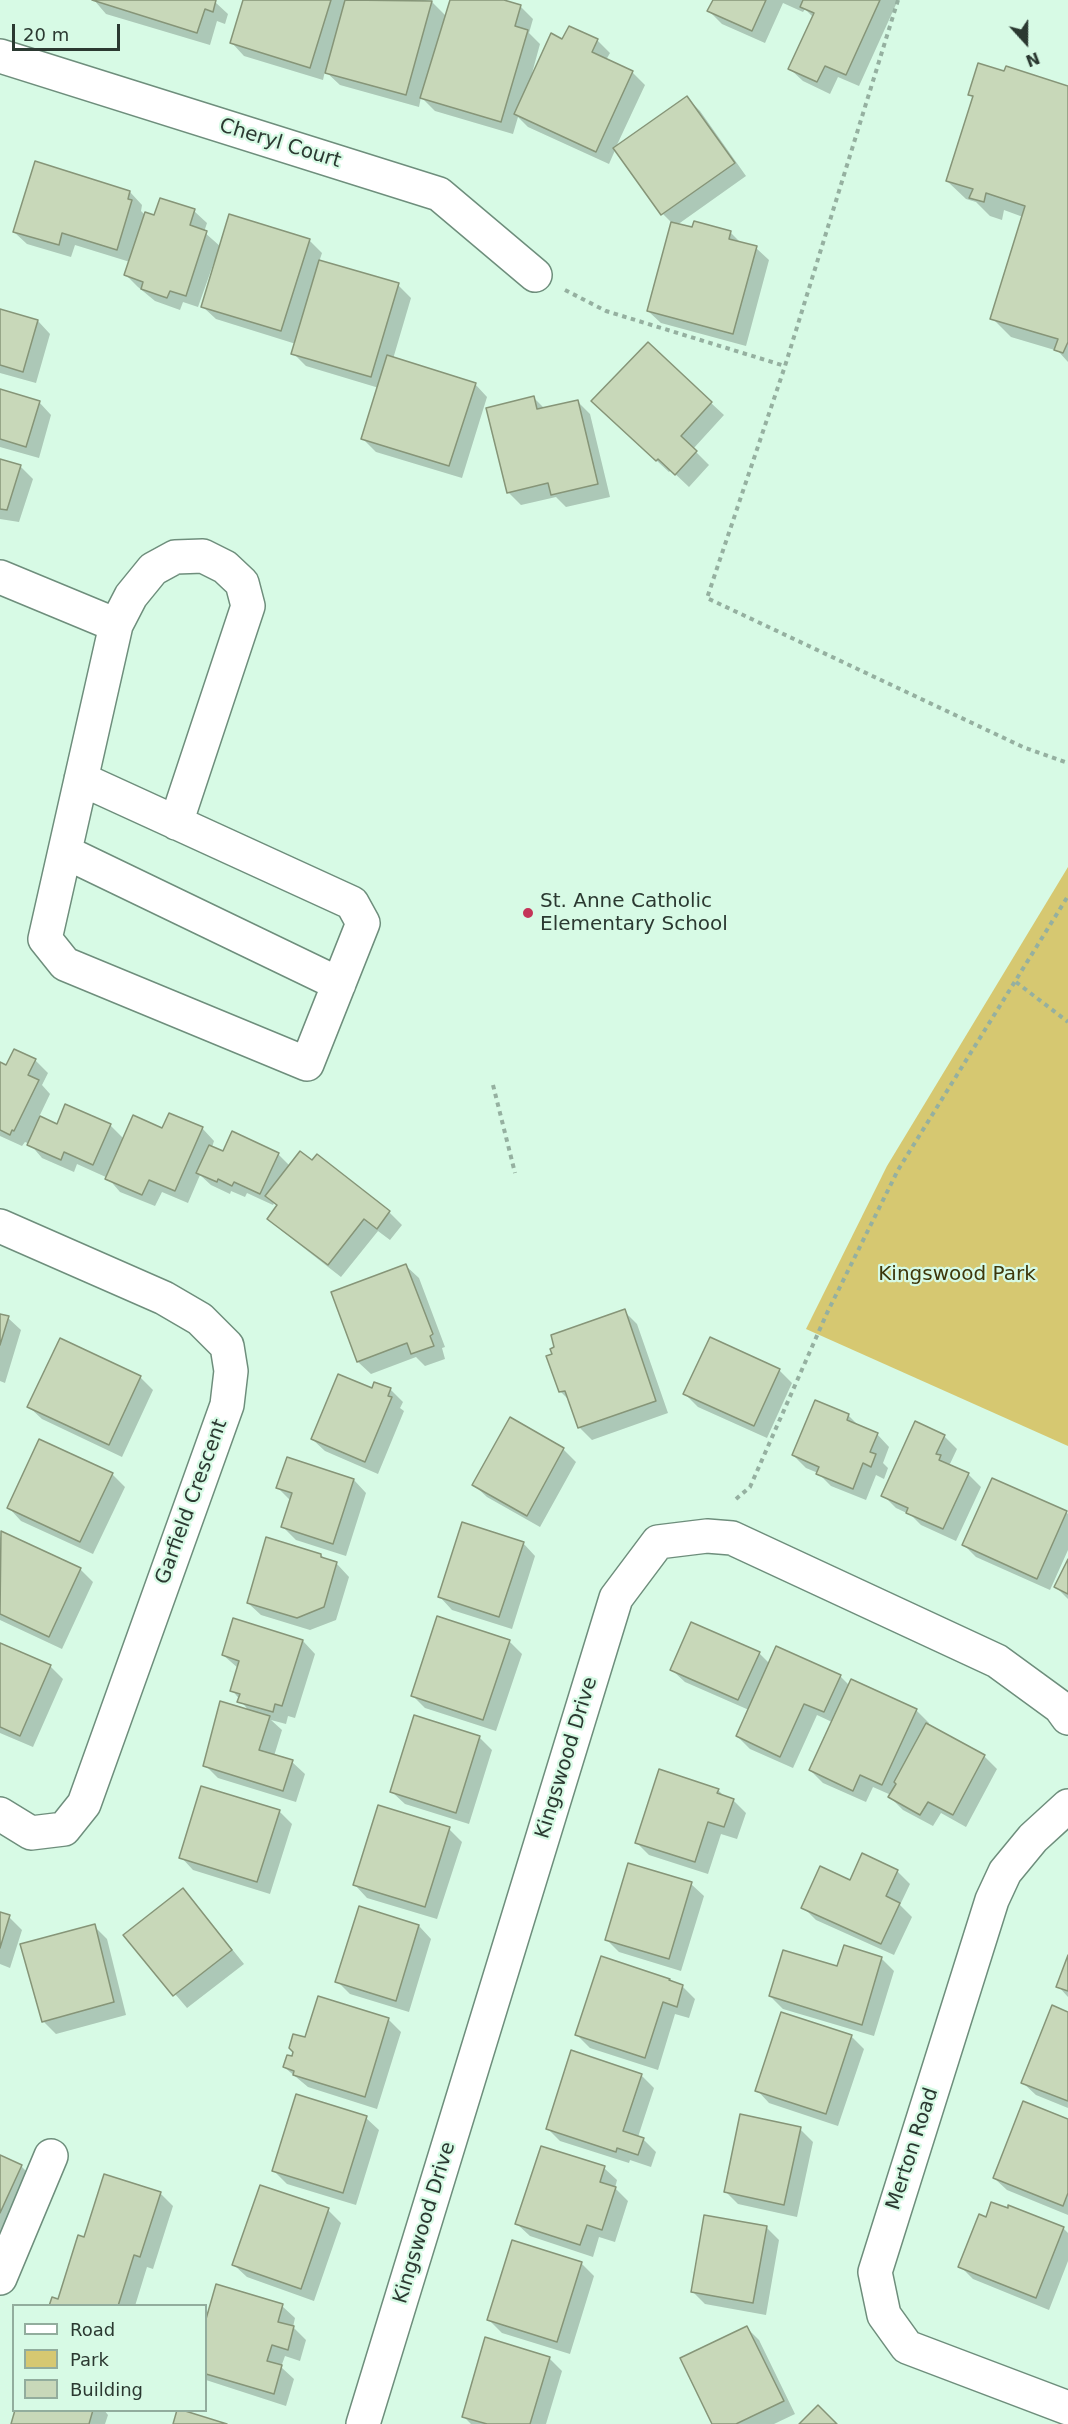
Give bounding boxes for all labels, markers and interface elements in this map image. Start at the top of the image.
scale bar [15,12,123,50]
north arrow [996,12,1056,72]
text: 20 m [23,24,69,45]
text: N [1023,48,1042,71]
street label: Cheryl Court [216,114,344,174]
place label: St. Anne Catholic Elementary School [540,890,728,937]
marker: St. Anne Catholic Elementary School [521,906,535,920]
park label: Kingswood Park [878,1263,1036,1287]
street label: Garfield Crescent [151,1416,233,1588]
street label: Kingswood Drive [531,1674,603,1842]
street label: Merton Road [882,2085,944,2213]
street label: Kingswood Drive [389,2139,461,2307]
legend [12,2304,207,2412]
text: Road [70,2319,115,2340]
text: Park [70,2349,109,2370]
text: Building [70,2379,143,2400]

